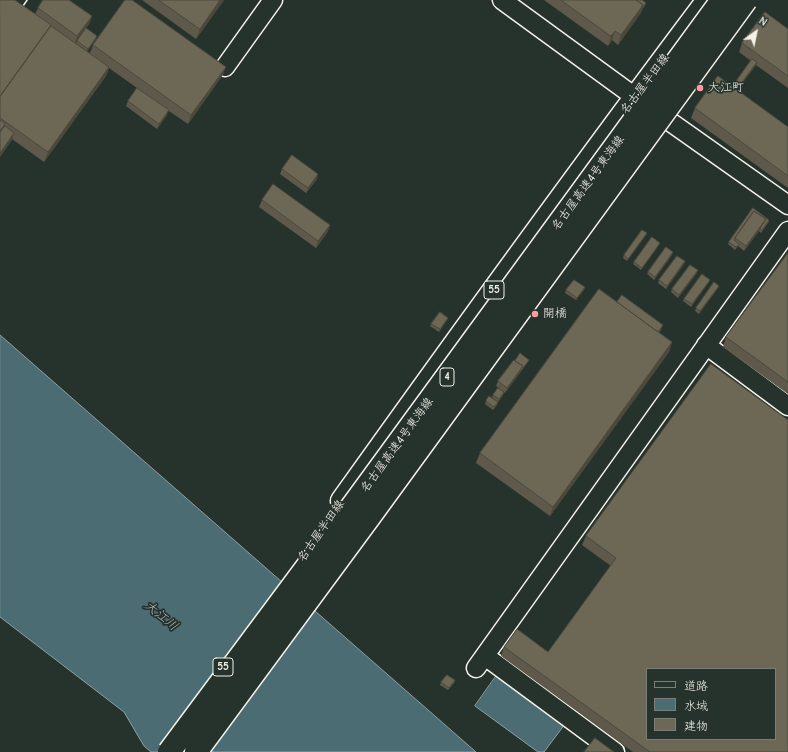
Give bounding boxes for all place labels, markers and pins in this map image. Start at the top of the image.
place label: 大江町 [708,81,744,95]
marker: 大江町 [695,83,705,93]
place label: 開橋 [543,307,567,321]
marker: 開橋 [530,309,540,319]

